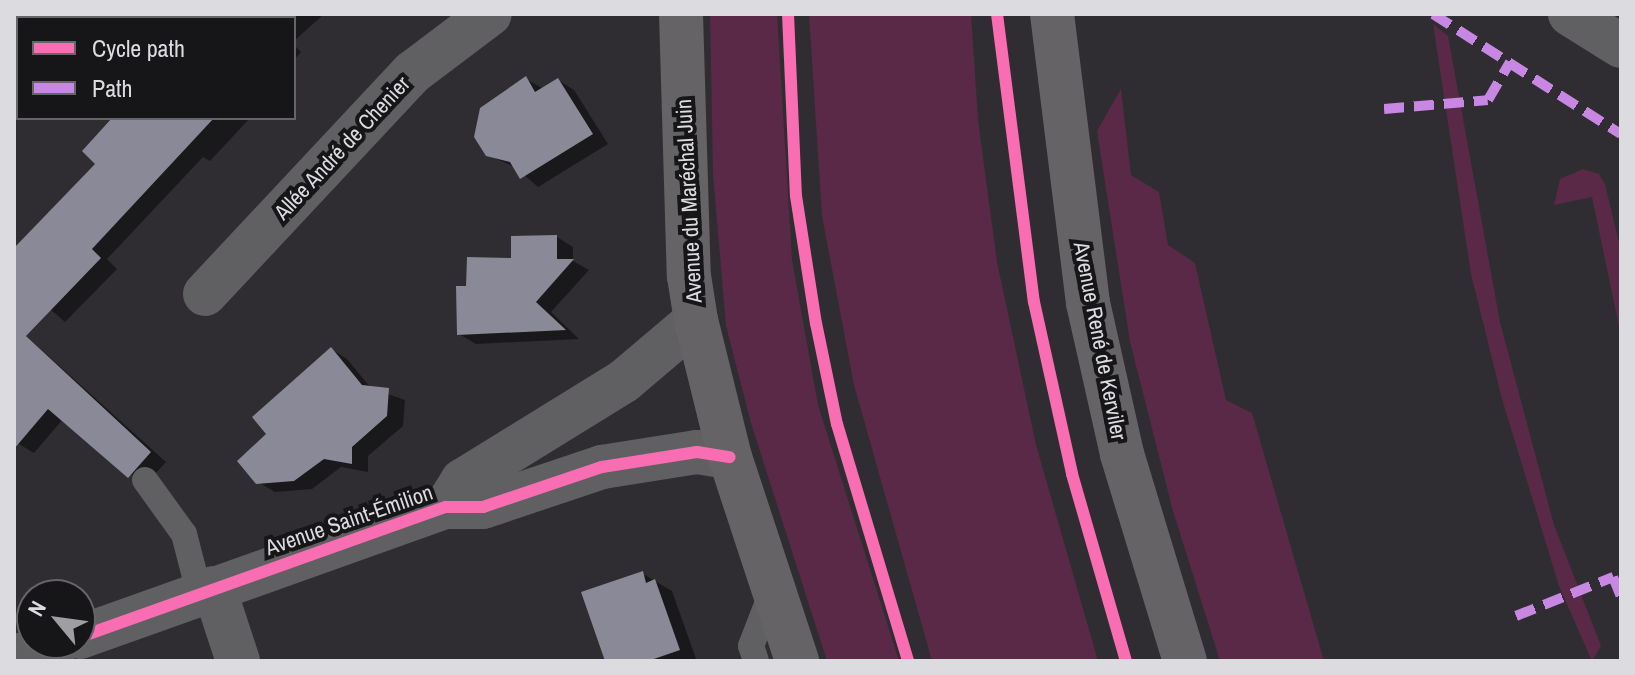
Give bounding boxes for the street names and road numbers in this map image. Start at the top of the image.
street label: Allée André de Chenier [268,70,416,226]
street label: Avenue du Maréchal Juin [670,98,708,304]
street label: Avenue René de Kerviler [1068,240,1132,442]
street label: Avenue Saint-Émilion [262,479,436,561]

